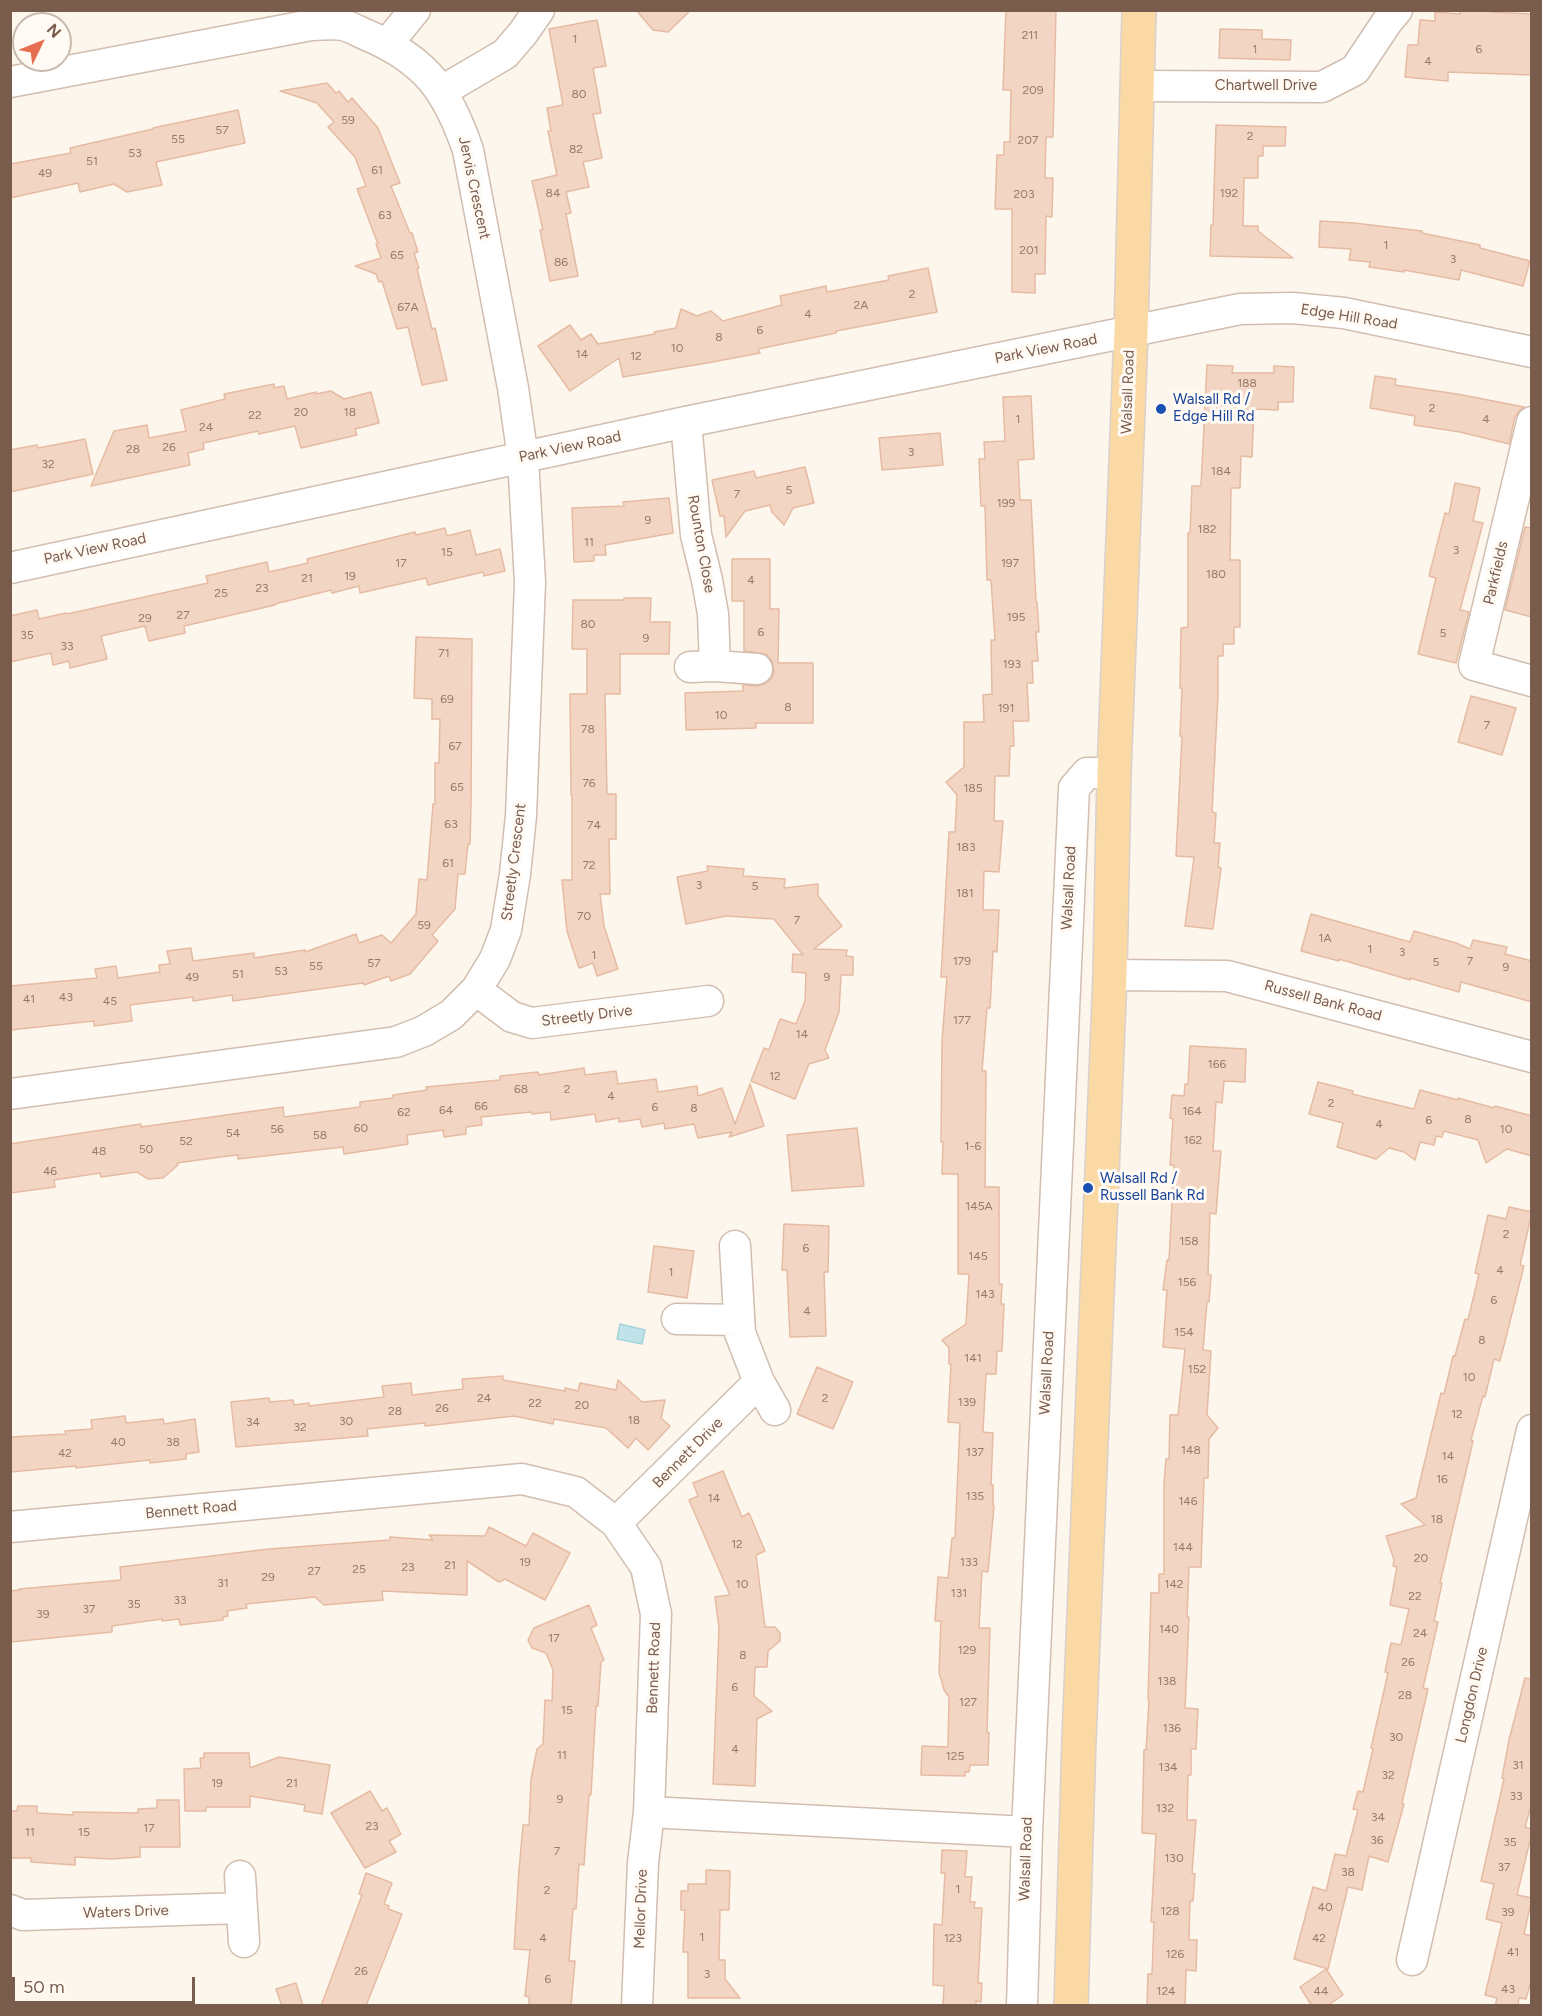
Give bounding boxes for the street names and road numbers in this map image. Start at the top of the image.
street label: Chartwell Drive [1215,77,1317,95]
street label: Jervis Crescent [454,135,494,241]
street label: Edge Hill Road [1299,300,1399,334]
street label: Park View Road [993,330,1099,368]
street label: Walsall Road [1118,350,1138,434]
street label: Park View Road [517,427,623,467]
street label: Rounton Close [684,494,718,594]
street label: Park View Road [42,529,148,569]
street label: Parkfields [1480,539,1512,607]
street label: Streetly Crescent [498,802,530,922]
street label: Walsall Road [1058,845,1080,931]
street label: Russell Bank Road [1262,977,1384,1025]
street label: Streetly Drive [540,1001,634,1031]
street label: Walsall Road [1036,1330,1058,1416]
street label: Bennett Drive [649,1414,727,1492]
street label: Bennett Road [144,1497,238,1523]
street label: Bennett Road [643,1622,665,1714]
street label: Longdon Drive [1452,1645,1492,1745]
street label: Walsall Road [1016,1817,1036,1901]
street label: Mellor Drive [631,1869,651,1949]
street label: Waters Drive [83,1902,169,1922]

